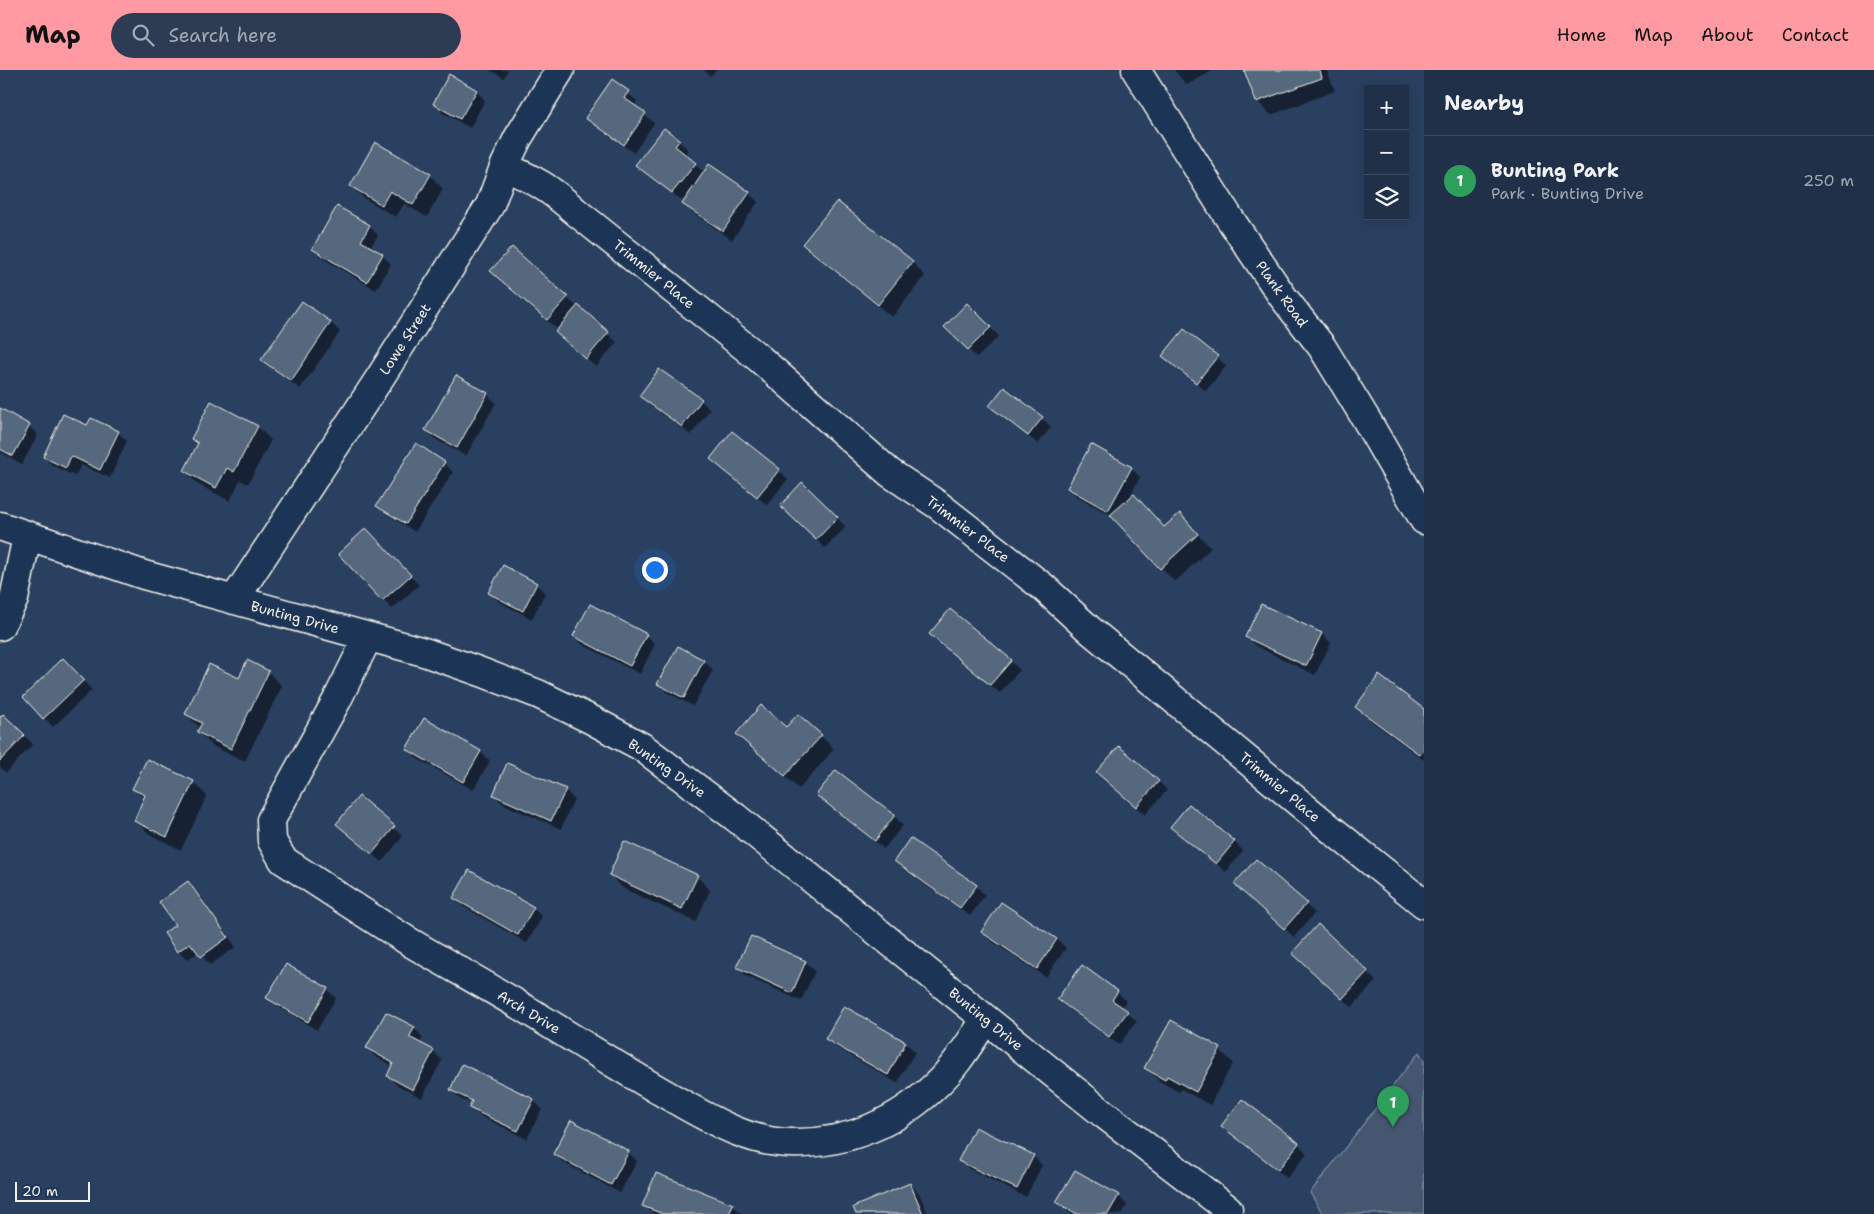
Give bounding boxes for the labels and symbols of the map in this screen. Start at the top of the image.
street label: Trimmier Place [610,236,698,312]
street label: Plank Road [1252,257,1312,331]
street label: Lowe Street [375,300,435,378]
street label: Trimmier Place [923,492,1013,566]
your location [642,557,668,583]
street label: Bunting Drive [249,597,341,637]
street label: Bunting Drive [625,735,709,801]
street label: Trimmier Place [1236,748,1324,826]
street label: Bunting Drive [945,984,1027,1054]
street label: Arch Drive [494,986,564,1038]
pin: 1 [1377,1086,1409,1127]
scale bar [15,1179,90,1202]

